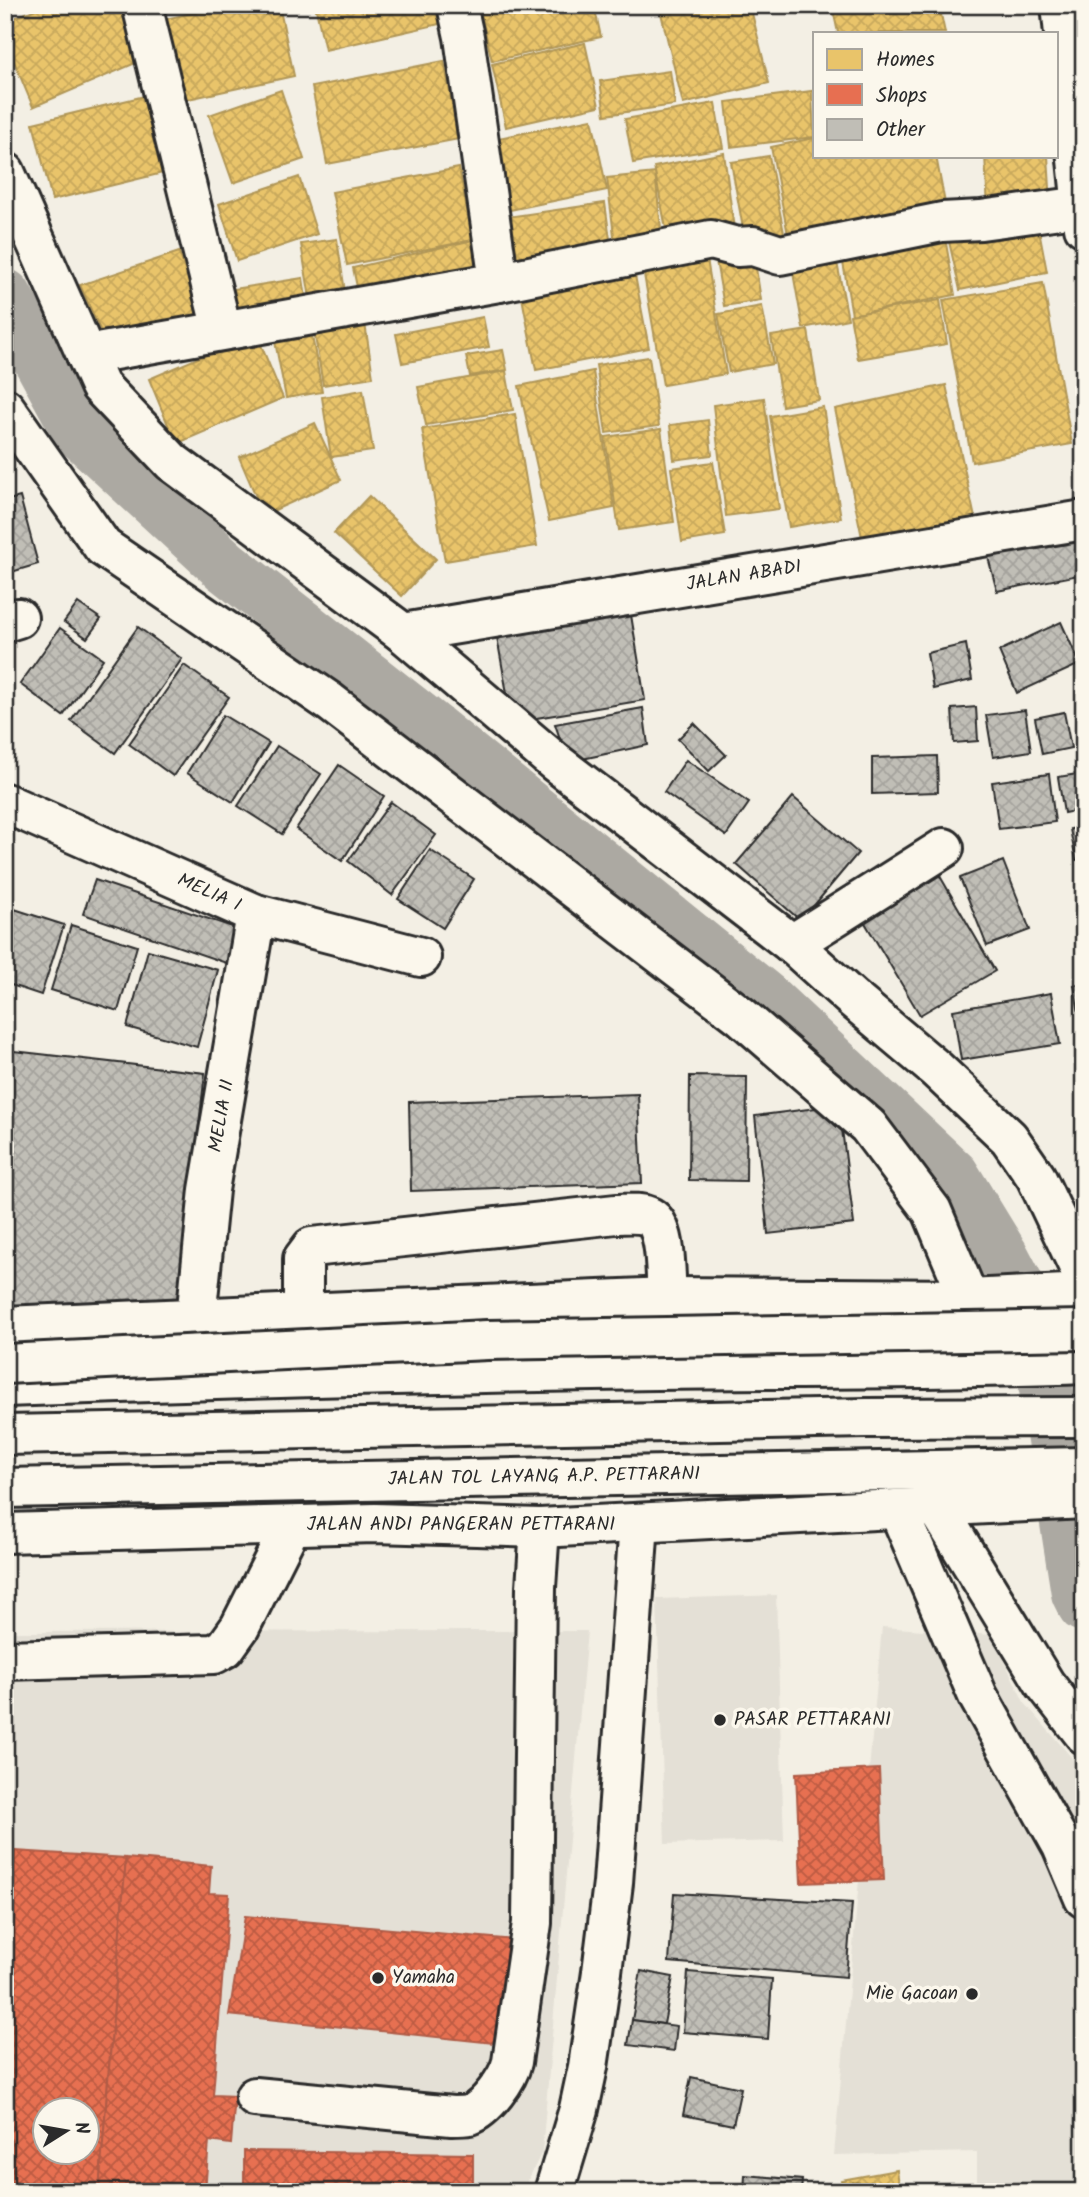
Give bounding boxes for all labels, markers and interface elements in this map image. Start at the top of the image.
legend [813,32,1058,158]
text: Homes [876,44,935,77]
text: Shops [876,80,927,113]
text: Other [876,114,926,147]
street label: JALAN ABADI [684,552,804,600]
street label: MELIA I [172,866,246,920]
street label: MELIA II [201,1077,243,1155]
street label: JALAN TOL LAYANG A.P. PETTARANI [388,1459,701,1495]
street label: JALAN ANDI PANGERAN PETTARANI [307,1510,615,1540]
place label: PASAR PETTARANI [734,1705,891,1735]
marker: PASAR PETTARANI [712,1712,728,1728]
place label: Yamaha [392,1963,455,1993]
marker: Yamaha [370,1970,386,1986]
place label: Mie Gacoan [866,1979,958,2009]
marker: Mie Gacoan [964,1986,980,2002]
north arrow [32,2096,102,2166]
text: N [65,2119,97,2137]

